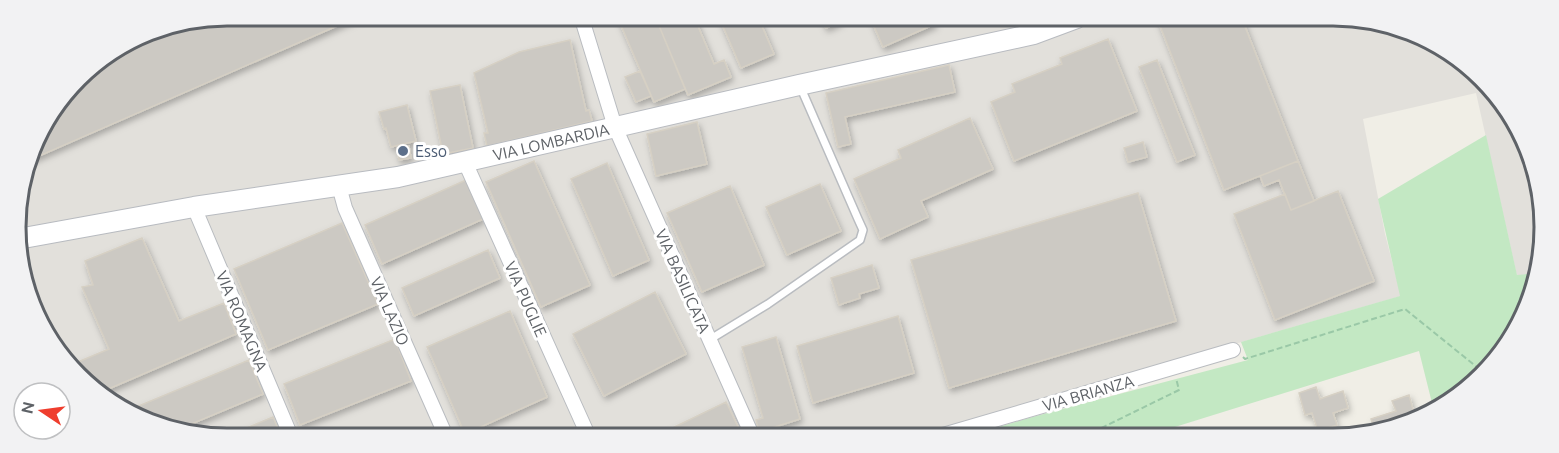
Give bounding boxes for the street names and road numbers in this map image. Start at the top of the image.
street label: VIA LOMBARDIA [491,120,611,164]
street label: VIA BASILICATA [652,226,714,336]
street label: VIA PUGLIE [501,259,551,340]
street label: VIA ROMAGNA [213,268,271,374]
street label: VIA LAZIO [367,274,413,348]
street label: VIA BRIANZA [1040,371,1136,415]

